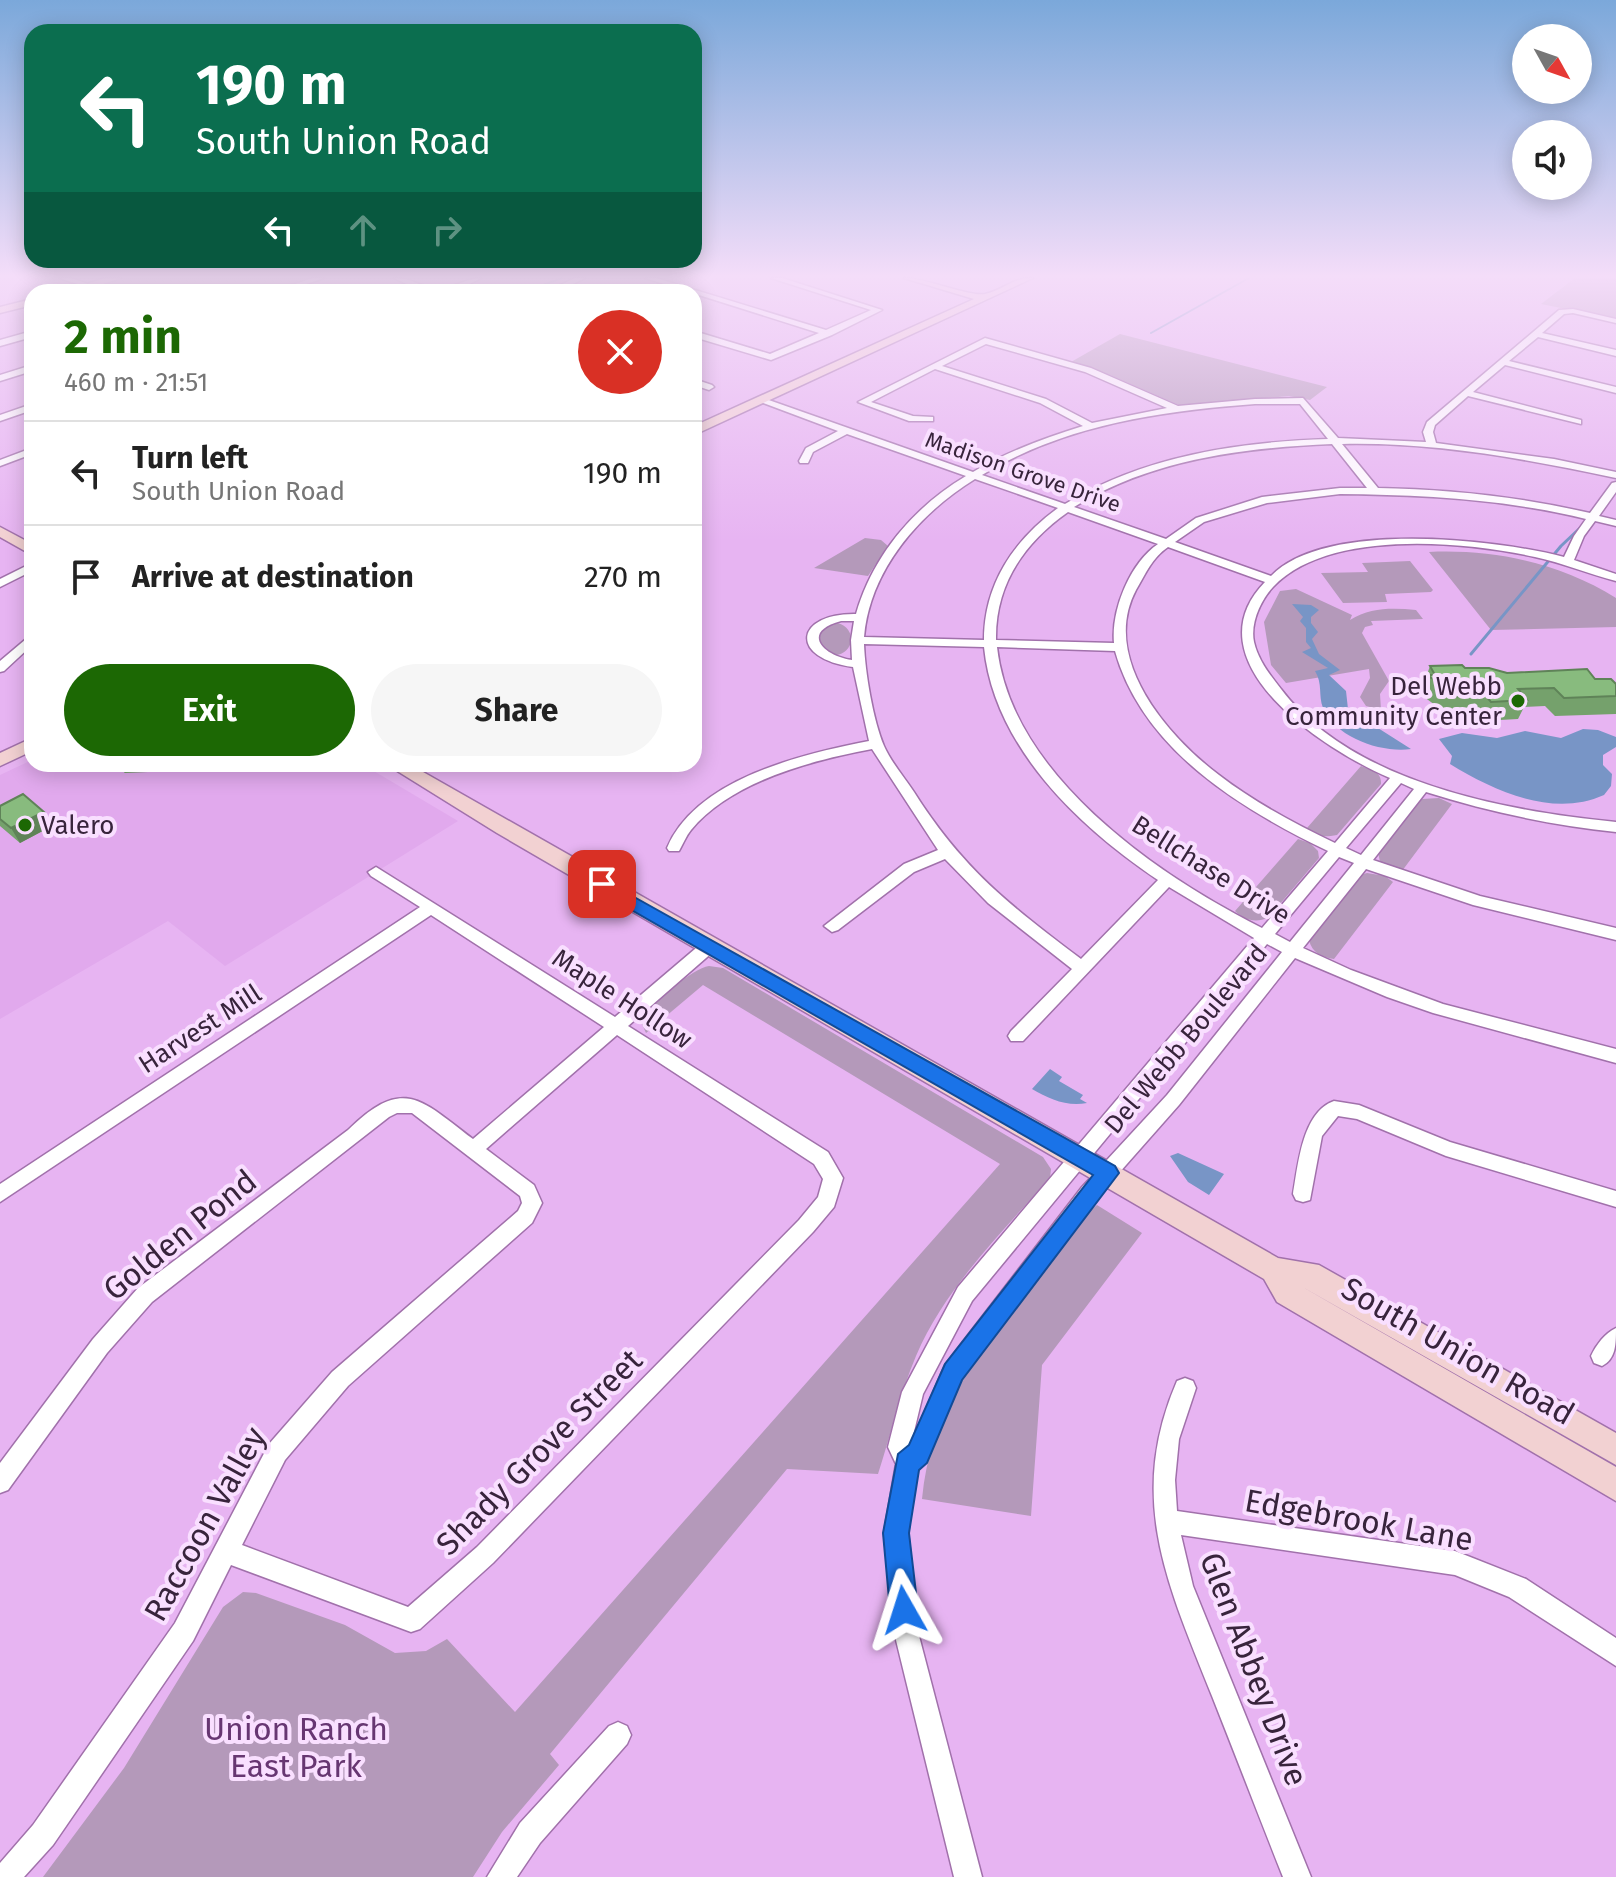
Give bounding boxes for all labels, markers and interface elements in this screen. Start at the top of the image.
north arrow [1512,24,1592,104]
map controls [1512,24,1592,200]
text: 190 m [196,52,347,119]
icon: left [64,56,168,160]
text: South Union Road [196,120,491,164]
button: sound [1512,120,1592,200]
icon: left [257,208,301,252]
icon: ahead [341,208,385,252]
icon: right [425,208,469,252]
text: 2 min [64,308,182,366]
button: close [578,310,662,394]
text: 460 m · 21:51 [64,367,208,398]
street label: Madison Grove Drive [922,426,1124,518]
text: Turn left [132,440,248,476]
icon: left [64,451,108,495]
text: 190 m [583,455,662,491]
text: South Union Road [132,476,345,507]
icon: arrive [64,555,108,599]
text: Arrive at destination [132,559,414,595]
text: 270 m [584,559,662,595]
button: Exit [64,664,355,756]
button: Share [371,664,662,756]
place label: Del Webb Community Center [1285,671,1502,732]
marker: Del Webb Community Center [1509,692,1527,710]
street label: Bellchase Drive [1126,809,1296,931]
place label: Valero [41,810,114,841]
marker: Valero [16,816,34,834]
pin [568,850,636,918]
icon: arrive [580,862,624,906]
street label: Del Webb Boulevard [1098,938,1274,1140]
street label: Maple Hollow [546,942,698,1056]
street label: Harvest Mill [133,978,267,1080]
street label: Golden Pond [96,1162,264,1308]
street label: South Union Road [1335,1269,1581,1433]
street label: Shady Grove Street [428,1341,650,1563]
street label: Raccoon Valley [136,1420,274,1628]
street label: Edgebrook Lane [1242,1481,1476,1559]
street label: Glen Abbey Drive [1192,1547,1316,1791]
position arrow [862,1568,946,1652]
park label: Union Ranch East Park [204,1710,388,1785]

